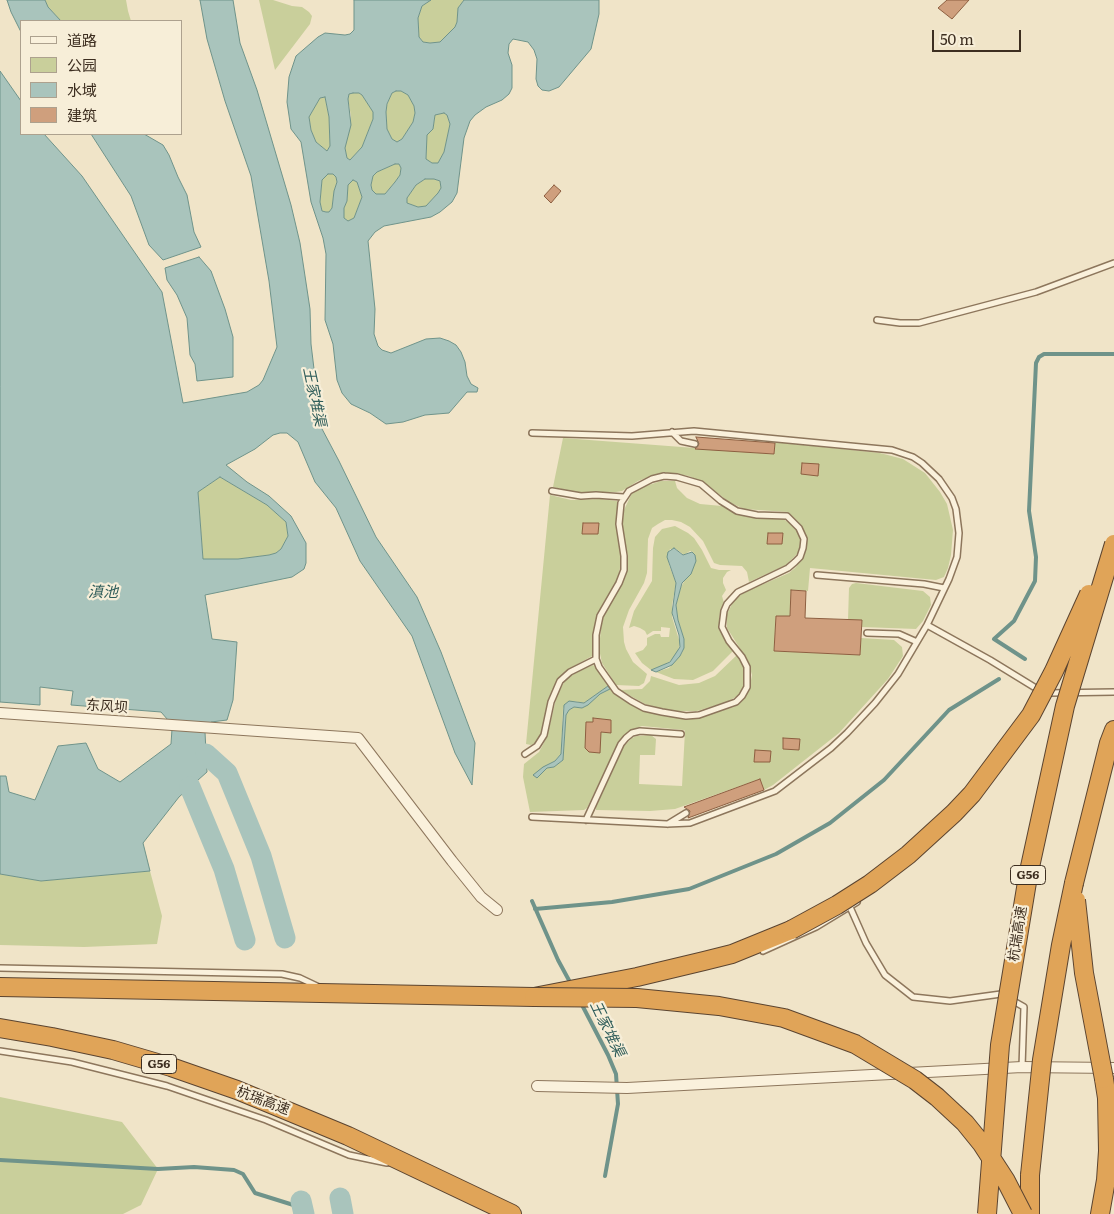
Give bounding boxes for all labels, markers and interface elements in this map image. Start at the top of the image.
legend [20,20,182,135]
scale bar [934,20,1023,52]
text: 50 m [940,27,974,50]
text: 道路 [67,28,97,51]
text: 公园 [67,53,97,76]
text: 水域 [67,78,97,101]
text: 建筑 [67,103,97,126]
water label: 王家堆渠 [299,366,329,428]
water label: 滇池 [88,584,118,602]
street label: 东风坝 [85,697,129,717]
road number: G56 [1010,866,1046,884]
street label: 杭瑞高速 [1005,905,1031,963]
water label: 王家堆渠 [586,998,628,1060]
road number: G56 [142,1054,176,1074]
street label: 杭瑞高速 [234,1083,292,1119]

